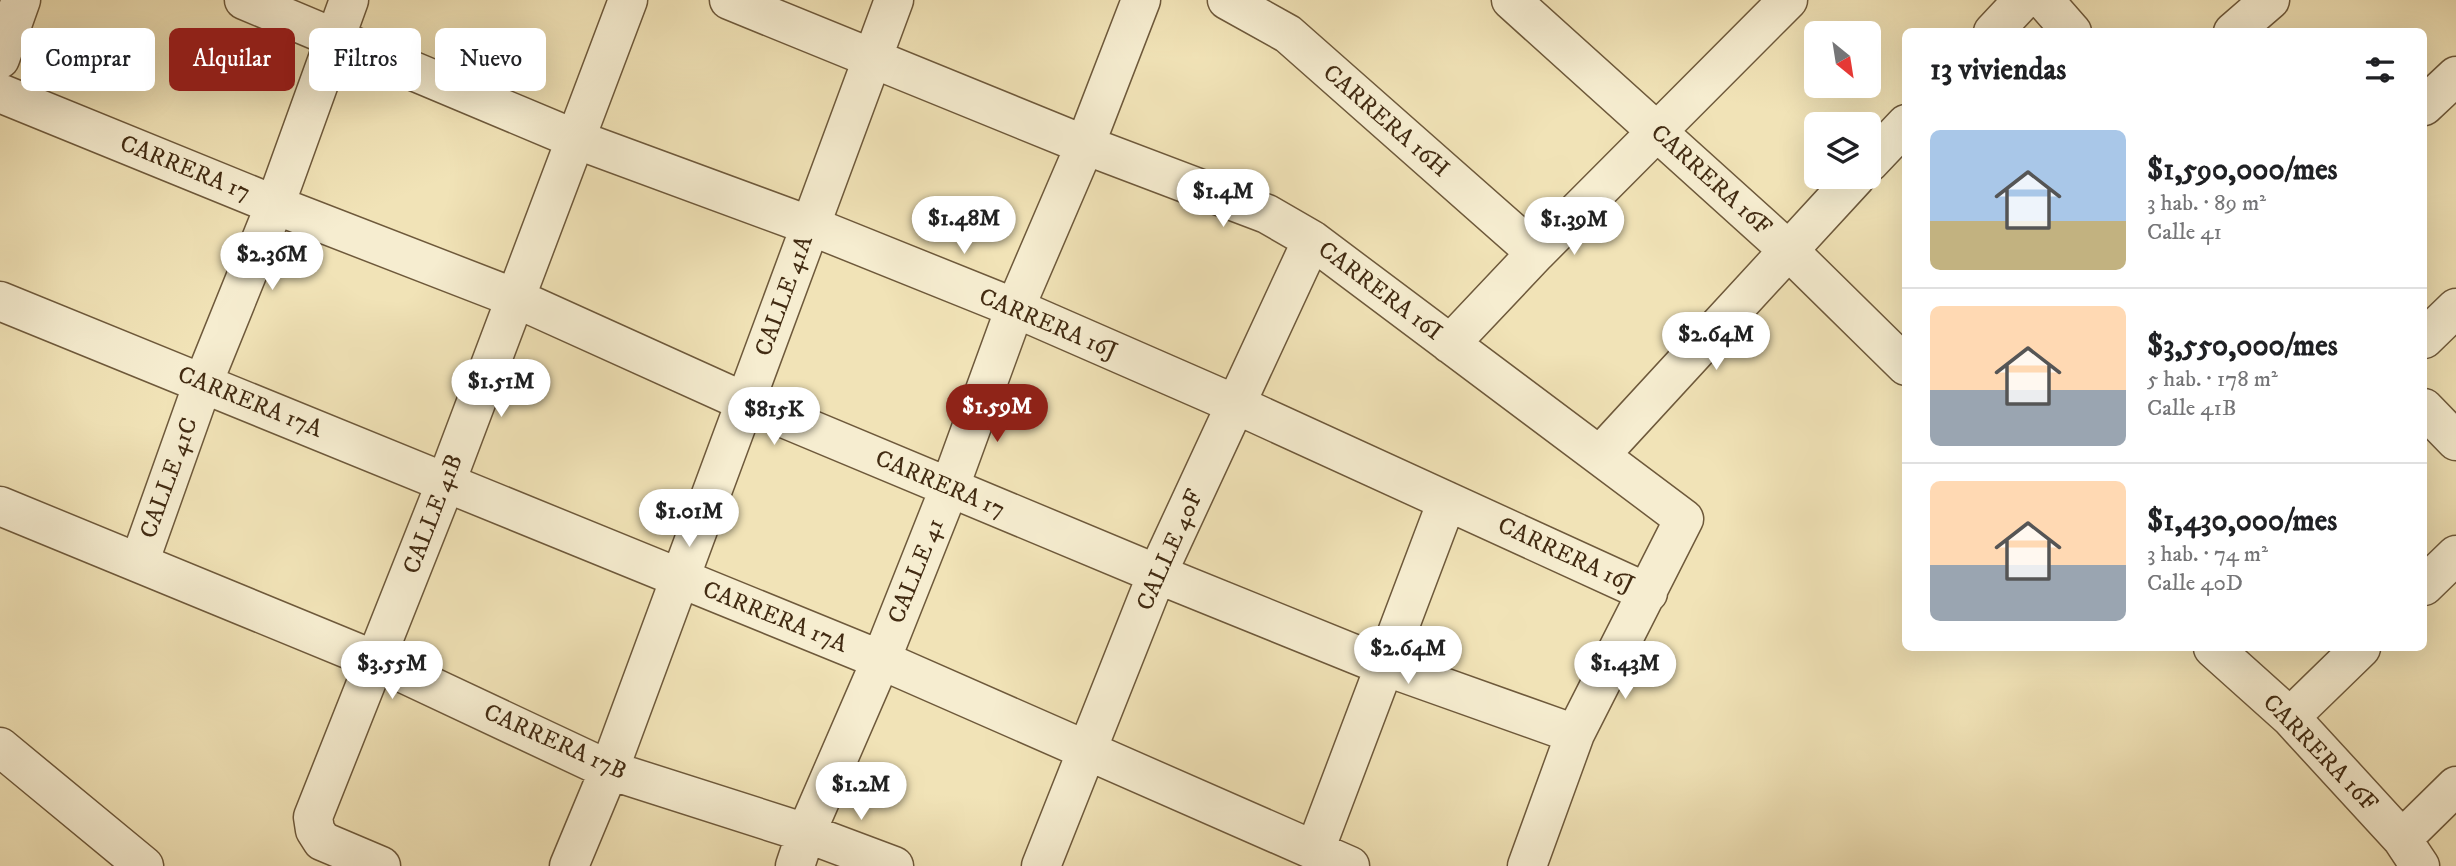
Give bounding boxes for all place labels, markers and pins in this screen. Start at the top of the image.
pin: $1.4M [1174,170,1272,229]
pin: $1.48M [907,196,1021,256]
pin: $1.39M [1517,198,1631,257]
pin: $2.36M [215,232,329,292]
pin: $2.64M [1659,312,1773,372]
pin: $1.51M [444,360,558,419]
pin: $1.59M [940,384,1054,444]
pin: $815K [725,388,823,447]
pin: $1.01M [632,490,746,549]
pin: $2.64M [1351,626,1465,686]
pin: $3.55M [335,642,449,701]
pin: $1.43M [1568,642,1682,701]
pin: $1.2M [812,762,910,822]

